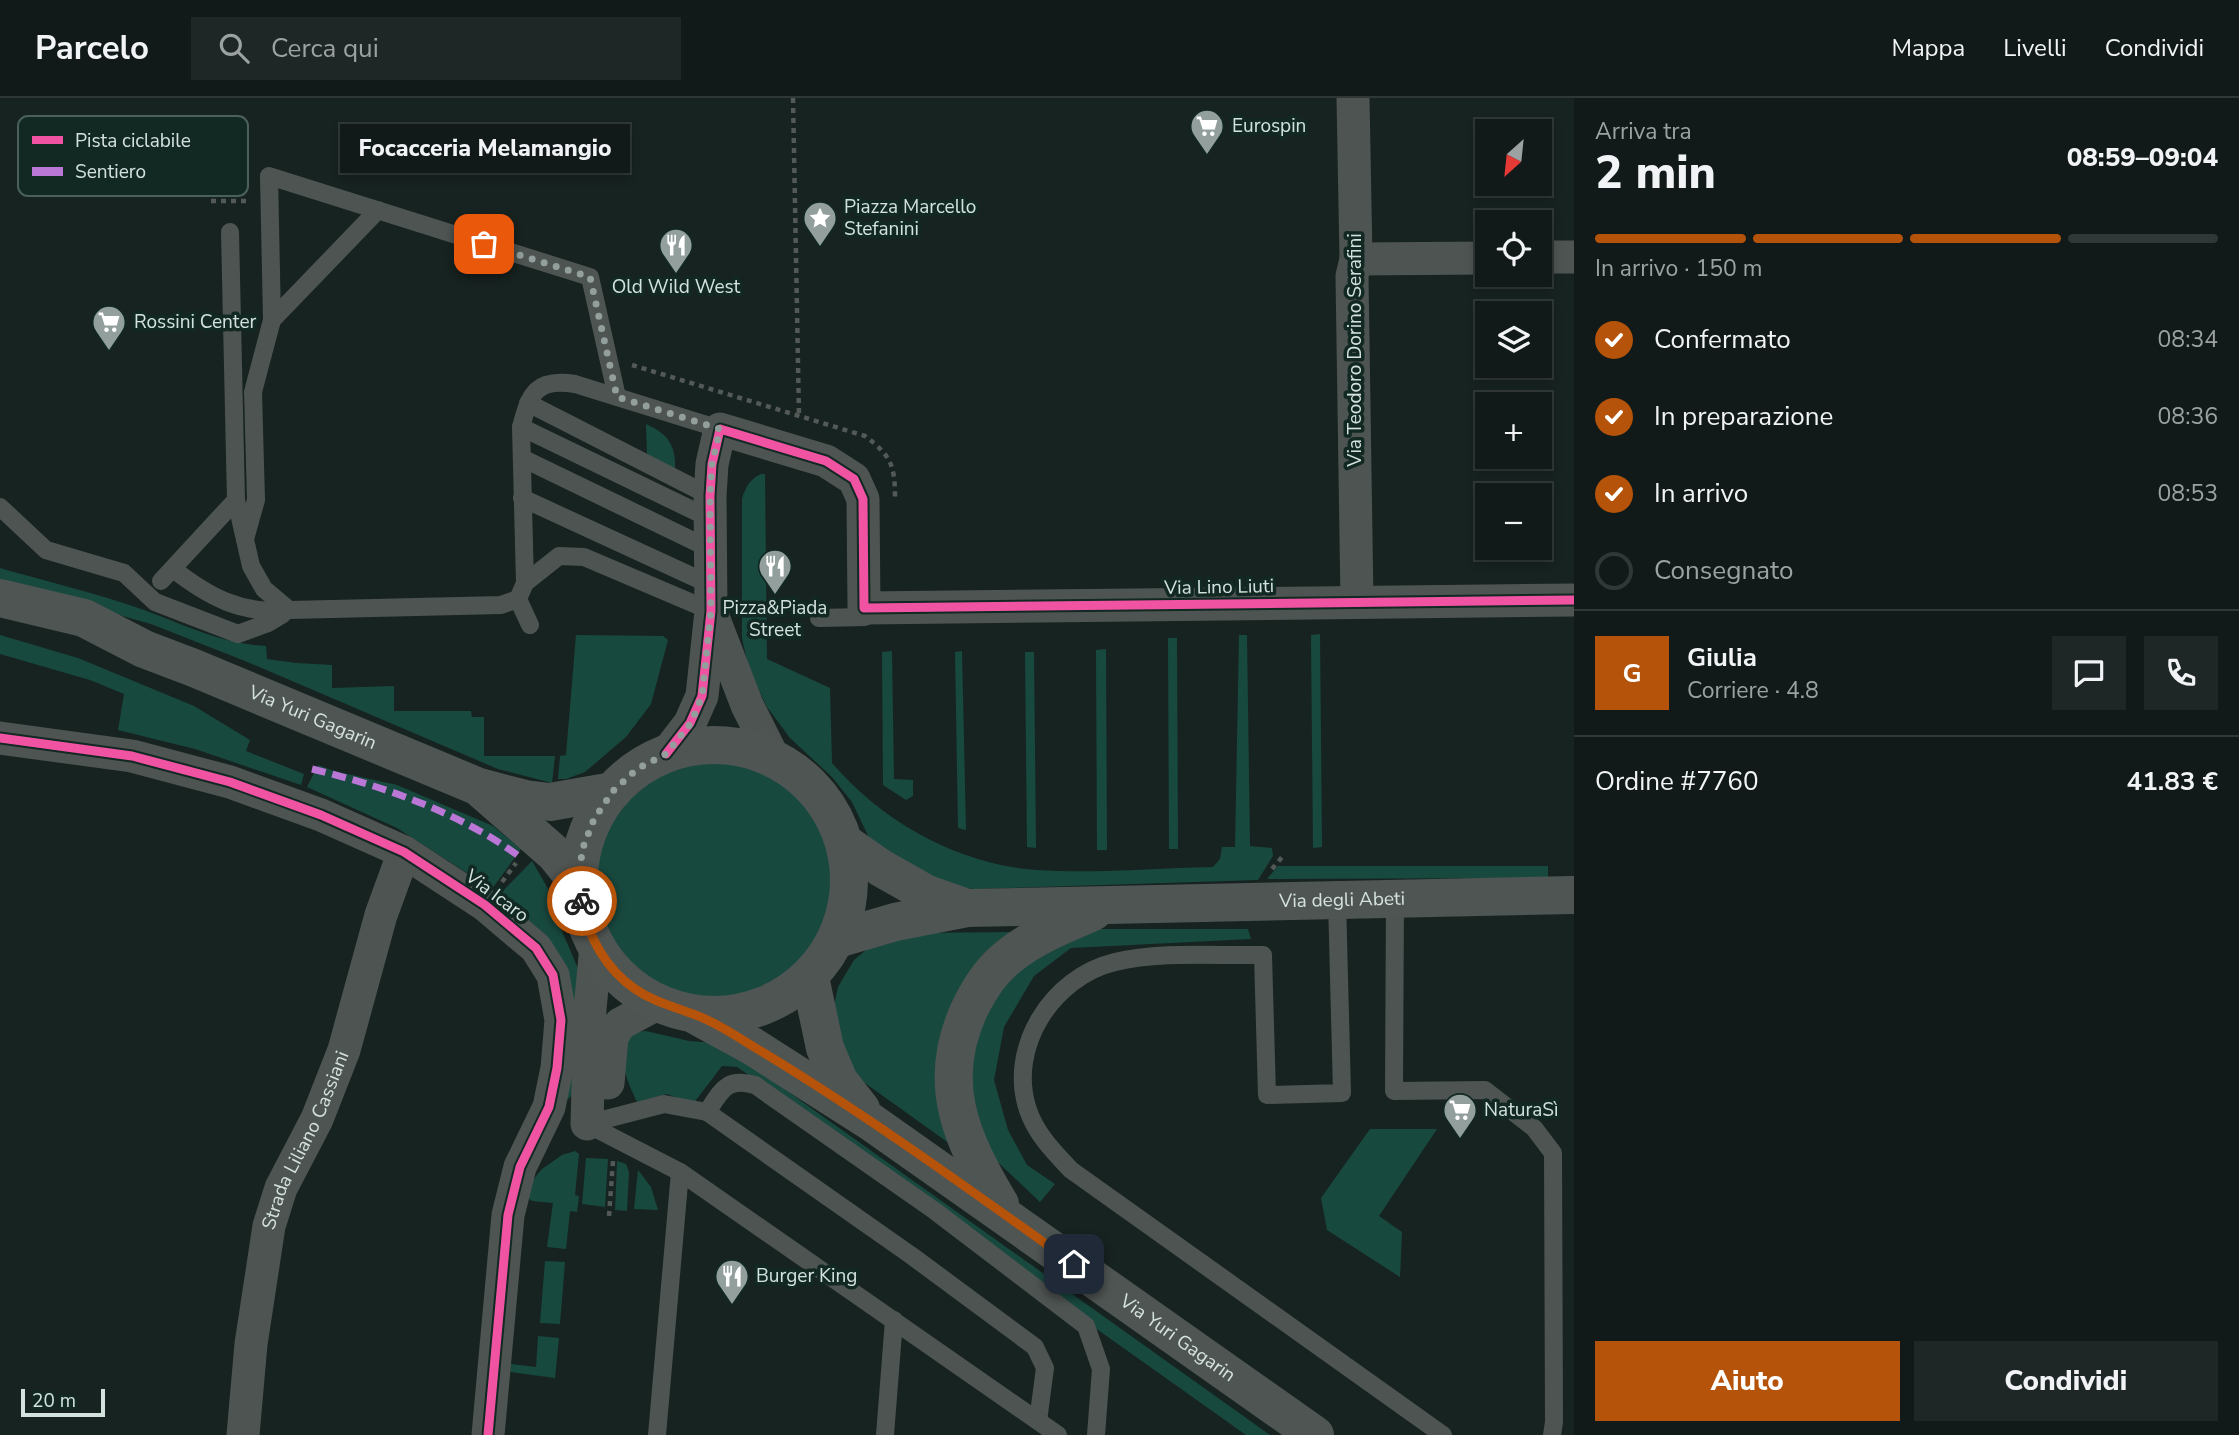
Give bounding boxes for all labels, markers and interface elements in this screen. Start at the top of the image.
search box [191,17,681,80]
text: Parcelo [35,26,149,71]
icon: search [215,29,253,67]
text: Cerca qui [271,31,379,66]
text: Mappa [1891,32,1965,64]
text: Livelli [2003,32,2067,64]
text: Condividi [2105,32,2204,64]
supermarket icon: Eurospin [1188,107,1226,156]
place label: Eurospin [1232,113,1306,139]
legend [18,116,248,196]
text: Arriva tra [1595,116,1692,147]
north arrow [1475,119,1552,196]
map controls [1475,119,1552,560]
callout: Focacceria Melamangio [339,125,629,174]
text: Pista ciclabile [75,128,191,154]
text: Focacceria Melamangio [358,133,612,164]
text: 08:59–09:04 [2067,140,2218,175]
text: 2 min [1595,141,1716,204]
text: Sentiero [75,159,146,185]
place label: Piazza Marcello Stefanini [844,194,976,242]
place icon: Piazza Marcello Stefanini [801,199,839,248]
button: locate [1475,210,1552,287]
pin [454,214,514,274]
icon: bag [465,225,503,263]
restaurant icon: Old Wild West [657,226,695,275]
street label: Via Teodoro Dorino Serafini [1342,233,1368,468]
text: In arrivo · 150 m [1595,253,1762,284]
place label: Old Wild West [612,274,741,300]
button: layers [1475,301,1552,378]
supermarket icon: Rossini Center [90,303,128,352]
place label: Rossini Center [134,309,257,335]
icon: check [1595,321,1633,359]
text: Confermato [1654,322,1791,357]
text: 08:34 [2158,324,2218,355]
button: + [1475,392,1552,469]
icon: check [1595,398,1633,436]
text: In preparazione [1654,399,1833,434]
text: 08:36 [2158,401,2218,432]
icon: check [1595,475,1633,513]
text: In arrivo [1654,476,1748,511]
text: 08:53 [2158,478,2218,509]
button: − [1475,483,1552,560]
restaurant icon: Pizza&Piada Street [756,547,794,596]
text: Consegnato [1654,553,1793,588]
street label: Via Lino Liuti [1163,573,1274,601]
place label: Pizza&Piada Street [723,595,827,643]
button: chat [2052,636,2126,710]
button: phone [2144,636,2218,710]
text: Giulia [1687,640,1757,675]
text: G [1622,656,1642,691]
text: Corriere · 4.8 [1687,675,1819,706]
street label: Via Yuri Gagarin [244,679,381,756]
text: Ordine #7760 [1595,764,1759,799]
text: 41.83 € [2127,764,2218,799]
street label: Via Icaro [459,863,534,928]
courier [547,866,617,936]
icon: bike [563,882,601,920]
street label: Via degli Abeti [1278,886,1405,914]
street label: Strada Liliano Cassiani [256,1047,355,1233]
supermarket icon: NaturaSì [1441,1091,1479,1140]
place label: NaturaSì [1484,1097,1558,1123]
pin [1044,1234,1104,1294]
icon: home [1055,1245,1093,1283]
restaurant icon: Burger King [713,1257,751,1306]
place label: Burger King [756,1263,857,1289]
street label: Via Yuri Gagarin [1114,1288,1241,1388]
button: Aiuto [1595,1341,1900,1421]
button: Condividi [1914,1341,2218,1421]
scale bar [21,1386,105,1418]
text: 20 m [32,1388,76,1414]

